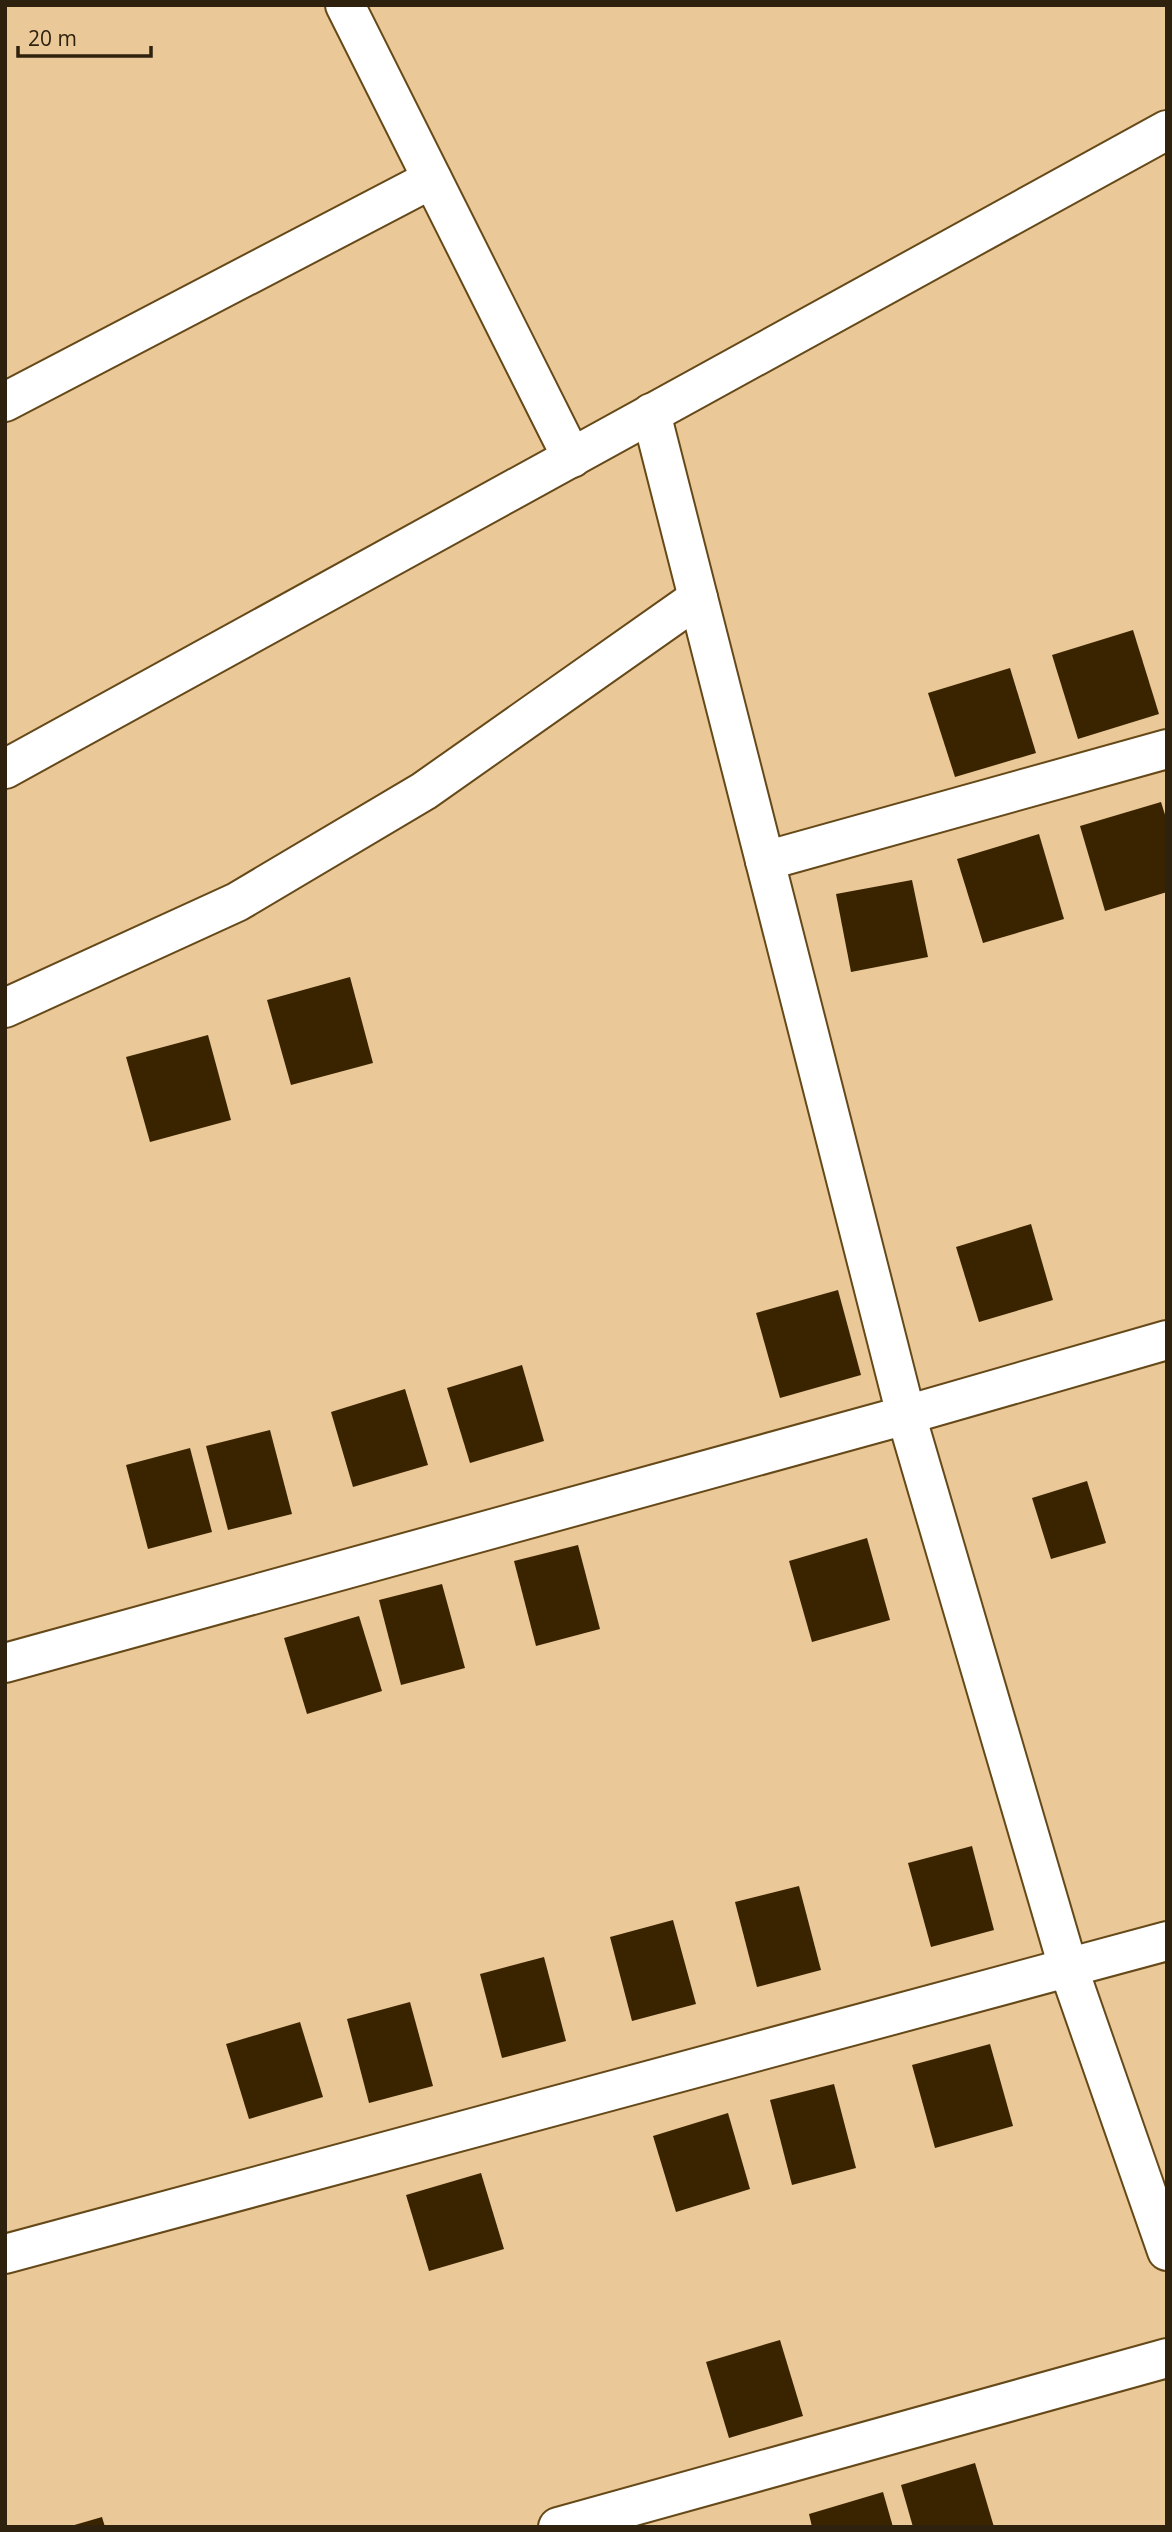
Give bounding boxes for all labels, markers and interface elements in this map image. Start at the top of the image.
scale bar [18,14,150,58]
text: 20 m [28,24,77,52]

